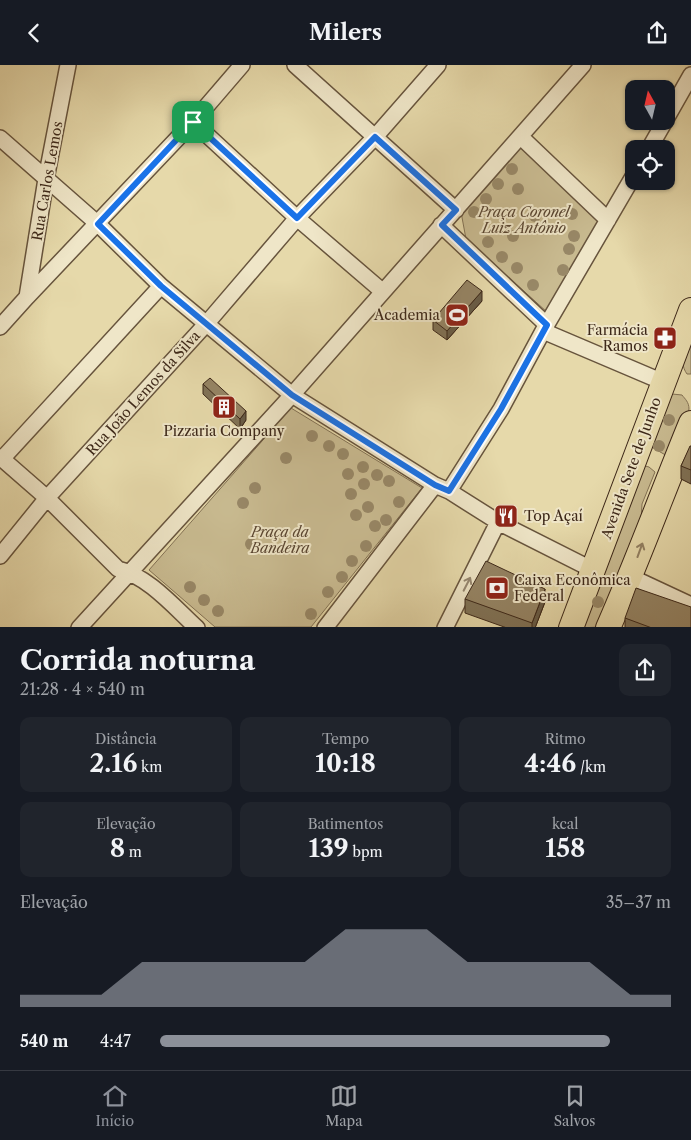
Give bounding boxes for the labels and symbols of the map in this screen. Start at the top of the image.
north arrow [625,80,675,130]
pin [172,101,214,143]
street label: Rua Carlos Lemos [28,120,66,242]
park label: Praça Coronel Luiz Antônio [477,203,571,237]
sports icon: Academia [444,302,470,328]
place label: Academia [373,306,441,324]
place label: Farmácia Ramos [587,321,649,355]
pharmacy icon: Farmácia Ramos [652,325,678,351]
street label: Rua João Lemos da Silva [82,326,204,459]
building icon: Pizzaria Company [211,394,237,420]
street label: Avenida Sete de Junho [597,395,665,542]
place label: Pizzaria Company [163,422,285,440]
restaurant icon: Top Açaí [493,503,519,529]
place label: Top Açaí [524,507,583,525]
park label: Praça da Bandeira [249,523,310,557]
one-way arrow [636,542,646,558]
place label: Caixa Econômica Federal [514,571,631,605]
bank icon: Caixa Econômica Federal [484,575,510,601]
one-way arrow [463,577,472,592]

